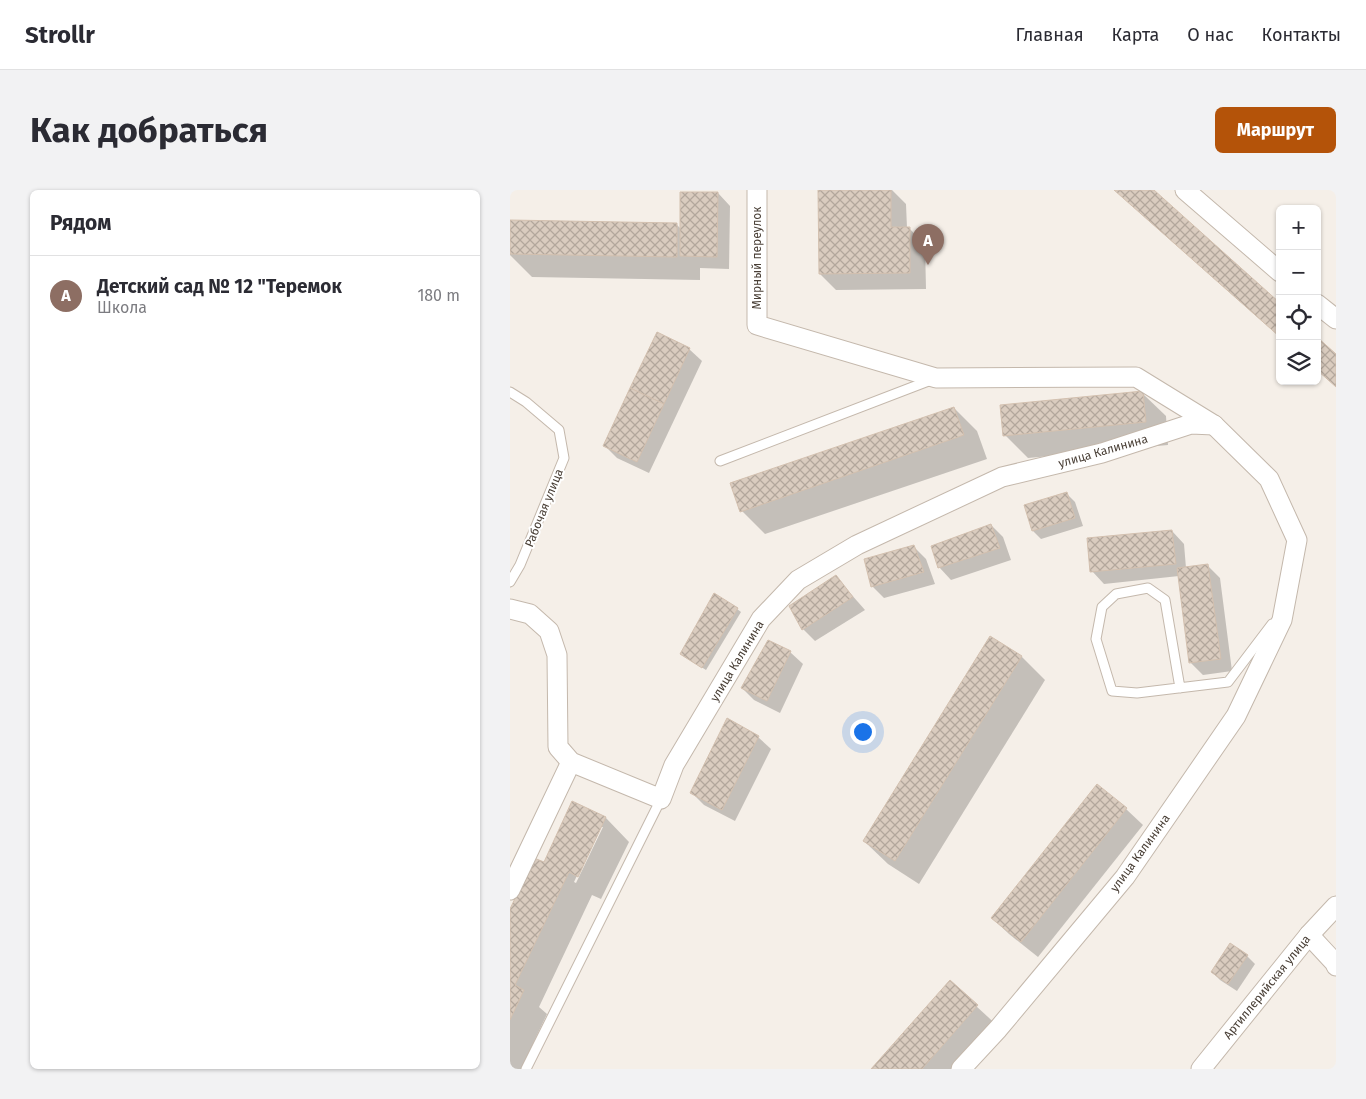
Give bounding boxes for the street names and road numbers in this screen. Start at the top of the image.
street label: Мирный переулок [750,206,764,310]
street label: улица Калинина [1057,432,1149,470]
street label: Рабочая улица [522,467,566,549]
street label: улица Калинина [707,618,767,704]
street label: улица Калинина [1107,812,1173,894]
street label: Артиллерийская улица [1221,932,1313,1042]

